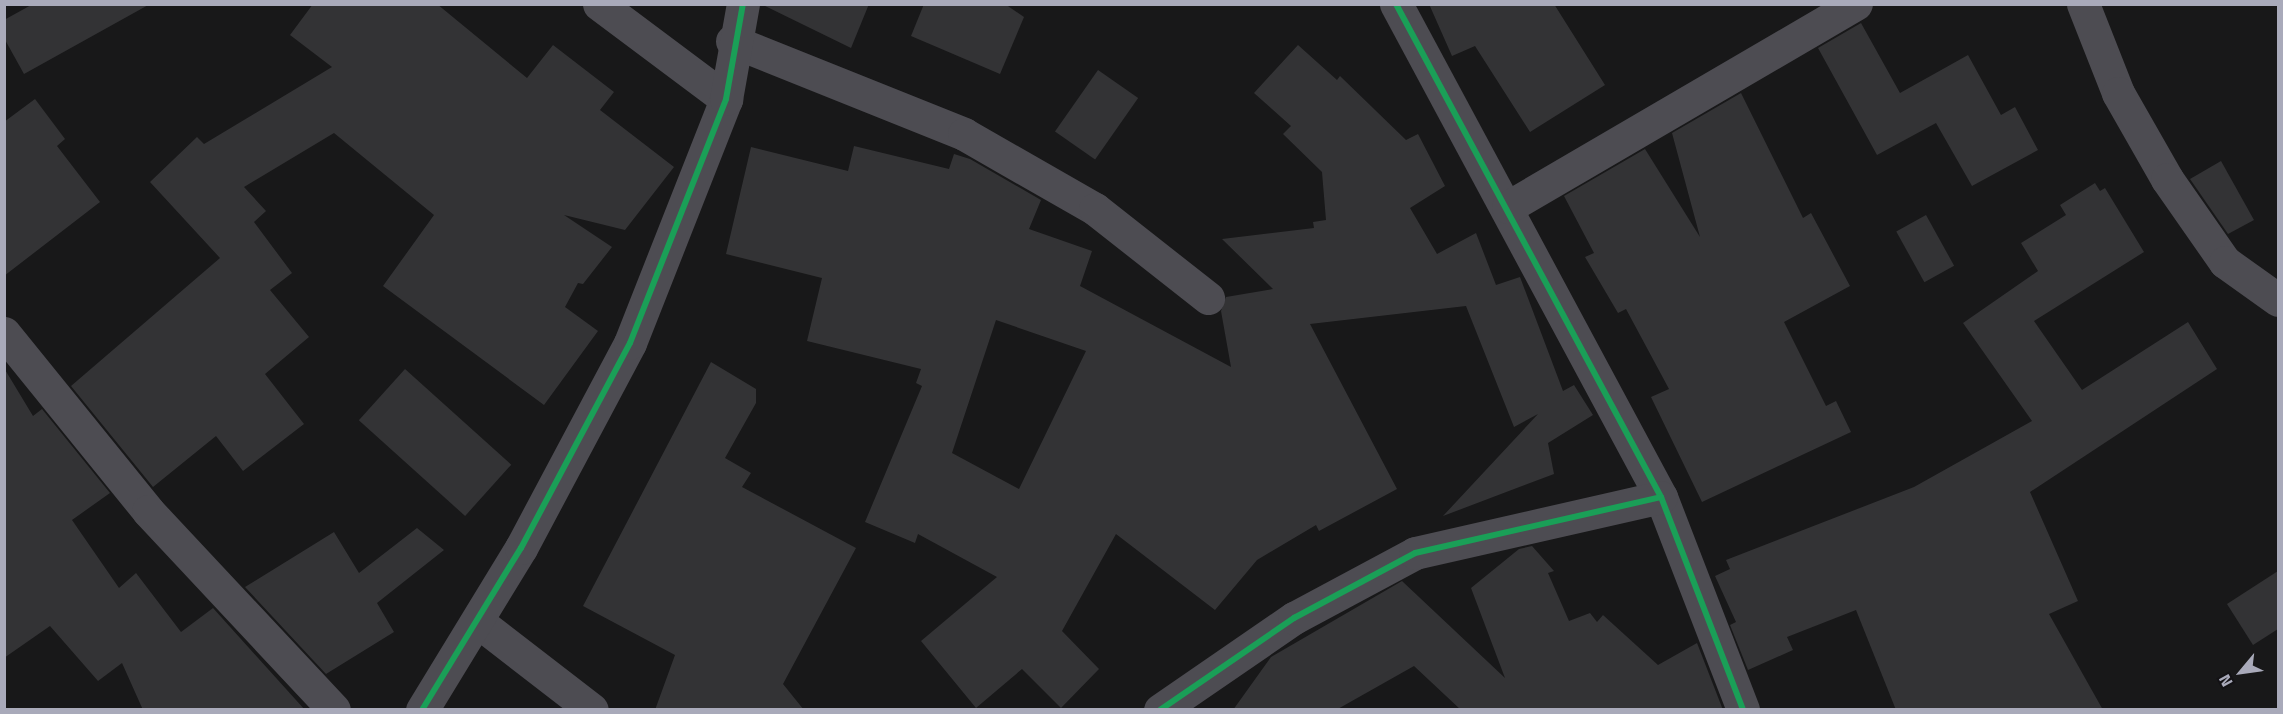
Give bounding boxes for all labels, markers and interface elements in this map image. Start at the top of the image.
north arrow [2211,642,2271,702]
text: N [2212,670,2238,691]

